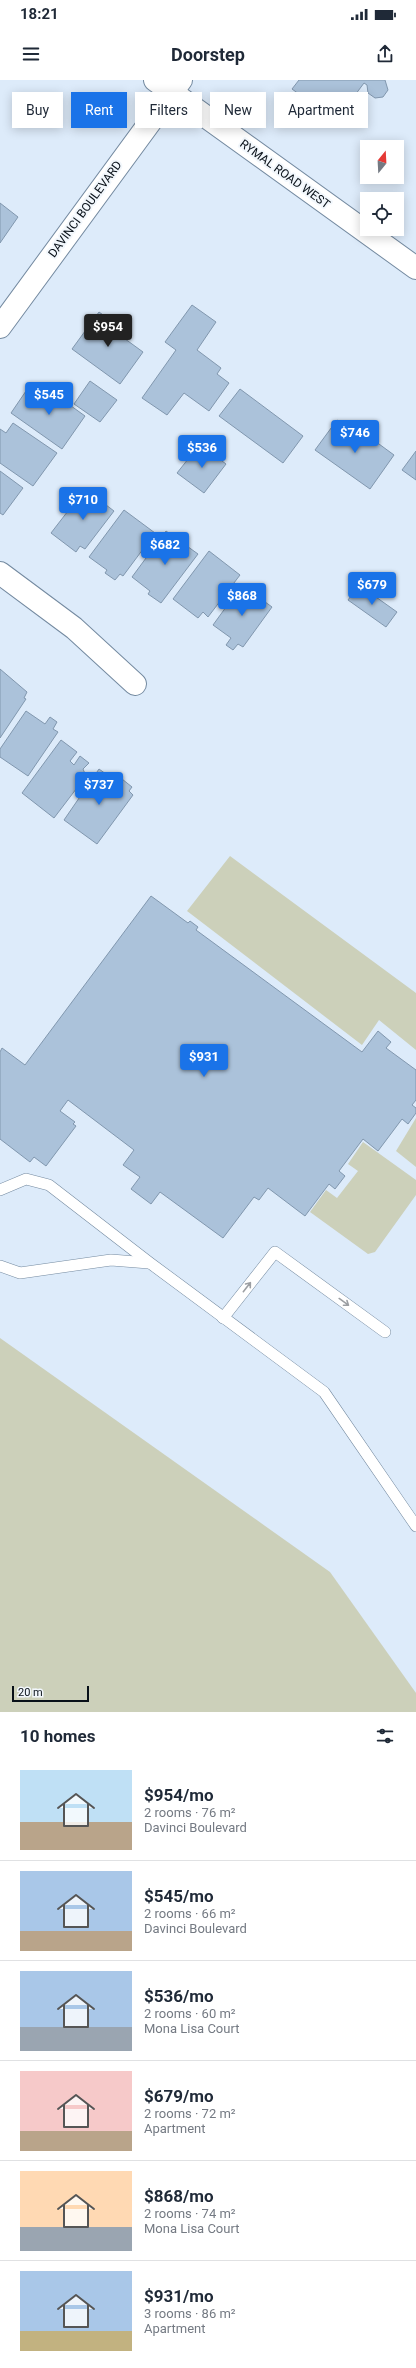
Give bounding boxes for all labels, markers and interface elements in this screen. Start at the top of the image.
text: 18:21 [20,5,59,23]
icon: menu [20,43,42,65]
icon: share [374,43,396,65]
text: Doorstep [171,44,245,65]
chip: Buy [12,92,63,128]
chip: Rent [71,92,127,128]
chip: Filters [135,92,202,128]
chip: New [210,92,266,128]
chip: Apartment [274,92,368,128]
street label: RYMAL ROAD WEST [237,137,333,211]
north arrow [360,140,404,184]
map controls [360,140,404,236]
street label: DAVINCI BOULEVARD [45,158,125,260]
button: locate [360,192,404,236]
pin: $954 [84,314,132,348]
text: $954 [93,319,123,334]
pin: $545 [25,382,73,416]
text: $545 [34,387,64,402]
pin: $746 [331,420,379,454]
text: $746 [340,425,370,440]
pin: $536 [178,435,226,469]
text: $536 [187,440,217,455]
pin: $710 [59,487,107,521]
text: $710 [68,492,98,507]
pin: $682 [141,532,189,566]
text: $682 [150,537,180,552]
pin: $679 [348,572,396,606]
text: $679 [357,577,387,592]
pin: $868 [218,583,266,617]
text: $868 [227,588,257,603]
pin: $737 [75,772,123,806]
text: $737 [84,777,114,792]
pin: $931 [180,1044,228,1078]
text: $931 [189,1049,219,1064]
one-way arrow [243,1282,251,1293]
one-way arrow [338,1298,349,1306]
scale bar [12,1684,89,1703]
text: 20 m [18,1686,43,1699]
icon: filters [374,1725,396,1747]
text: 10 homes [20,1726,96,1746]
text: $954/mo [144,1785,214,1805]
icon: home [52,1786,100,1834]
text: 2 rooms · 76 m² [144,1805,236,1820]
text: Davinci Boulevard [144,1820,247,1835]
text: $545/mo [144,1886,214,1906]
icon: home [52,1887,100,1935]
text: 2 rooms · 66 m² [144,1906,236,1921]
text: Davinci Boulevard [144,1921,247,1936]
text: $536/mo [144,1986,214,2006]
icon: home [52,1987,100,2035]
text: 2 rooms · 60 m² [144,2006,236,2021]
text: Mona Lisa Court [144,2021,239,2036]
text: $679/mo [144,2086,214,2106]
icon: home [52,2087,100,2135]
text: 2 rooms · 72 m² [144,2106,236,2121]
text: Apartment [144,2121,206,2136]
text: $868/mo [144,2186,214,2206]
icon: home [52,2187,100,2235]
text: 2 rooms · 74 m² [144,2206,236,2221]
text: Mona Lisa Court [144,2221,239,2236]
text: $931/mo [144,2286,214,2306]
icon: home [52,2287,100,2335]
text: 3 rooms · 86 m² [144,2306,236,2321]
text: Apartment [144,2321,206,2336]

